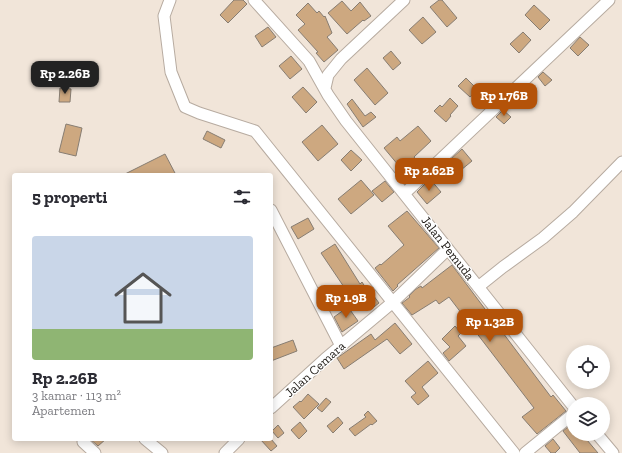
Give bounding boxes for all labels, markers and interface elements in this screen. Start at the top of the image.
pin: Rp 2.26B [24,61,106,95]
text: Rp 2.26B [40,66,90,81]
pin: Rp 1.76B [463,83,545,117]
text: Rp 1.76B [480,88,528,103]
pin: Rp 2.62B [388,158,470,192]
text: Rp 2.62B [404,163,454,178]
icon: filters [231,186,253,208]
text: 5 properti [32,187,107,207]
street label: Jalan Pemuda [418,213,478,284]
icon: home [107,262,179,334]
pin: Rp 1.9B [309,285,383,319]
text: Rp 1.9B [325,290,367,305]
pin: Rp 1.32B [449,309,531,343]
text: Rp 1.32B [466,314,514,329]
street label: Jalan Cemara [282,338,349,400]
map controls [566,345,610,441]
button: locate [566,345,610,389]
text: Rp 2.26B [32,368,98,388]
text: 3 kamar · 113 m² [32,388,121,403]
button: layers [566,397,610,441]
text: Apartemen [32,403,95,418]

